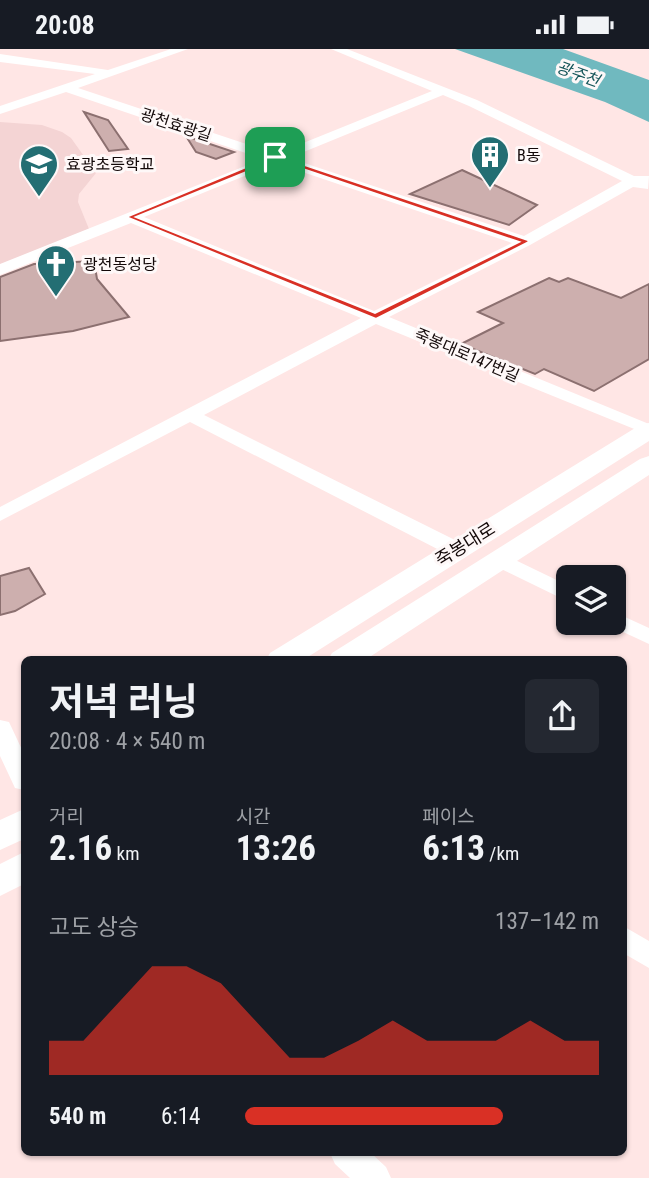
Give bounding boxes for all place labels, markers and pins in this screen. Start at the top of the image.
pin [245,127,305,187]
building icon: B동 [469,134,511,189]
school or university icon: 효광초등학교 [18,143,60,198]
place label: B동 [517,146,541,165]
place label: 효광초등학교 [66,155,154,174]
church icon: 광천동성당 [35,243,77,298]
place label: 광천동성당 [83,255,157,274]

